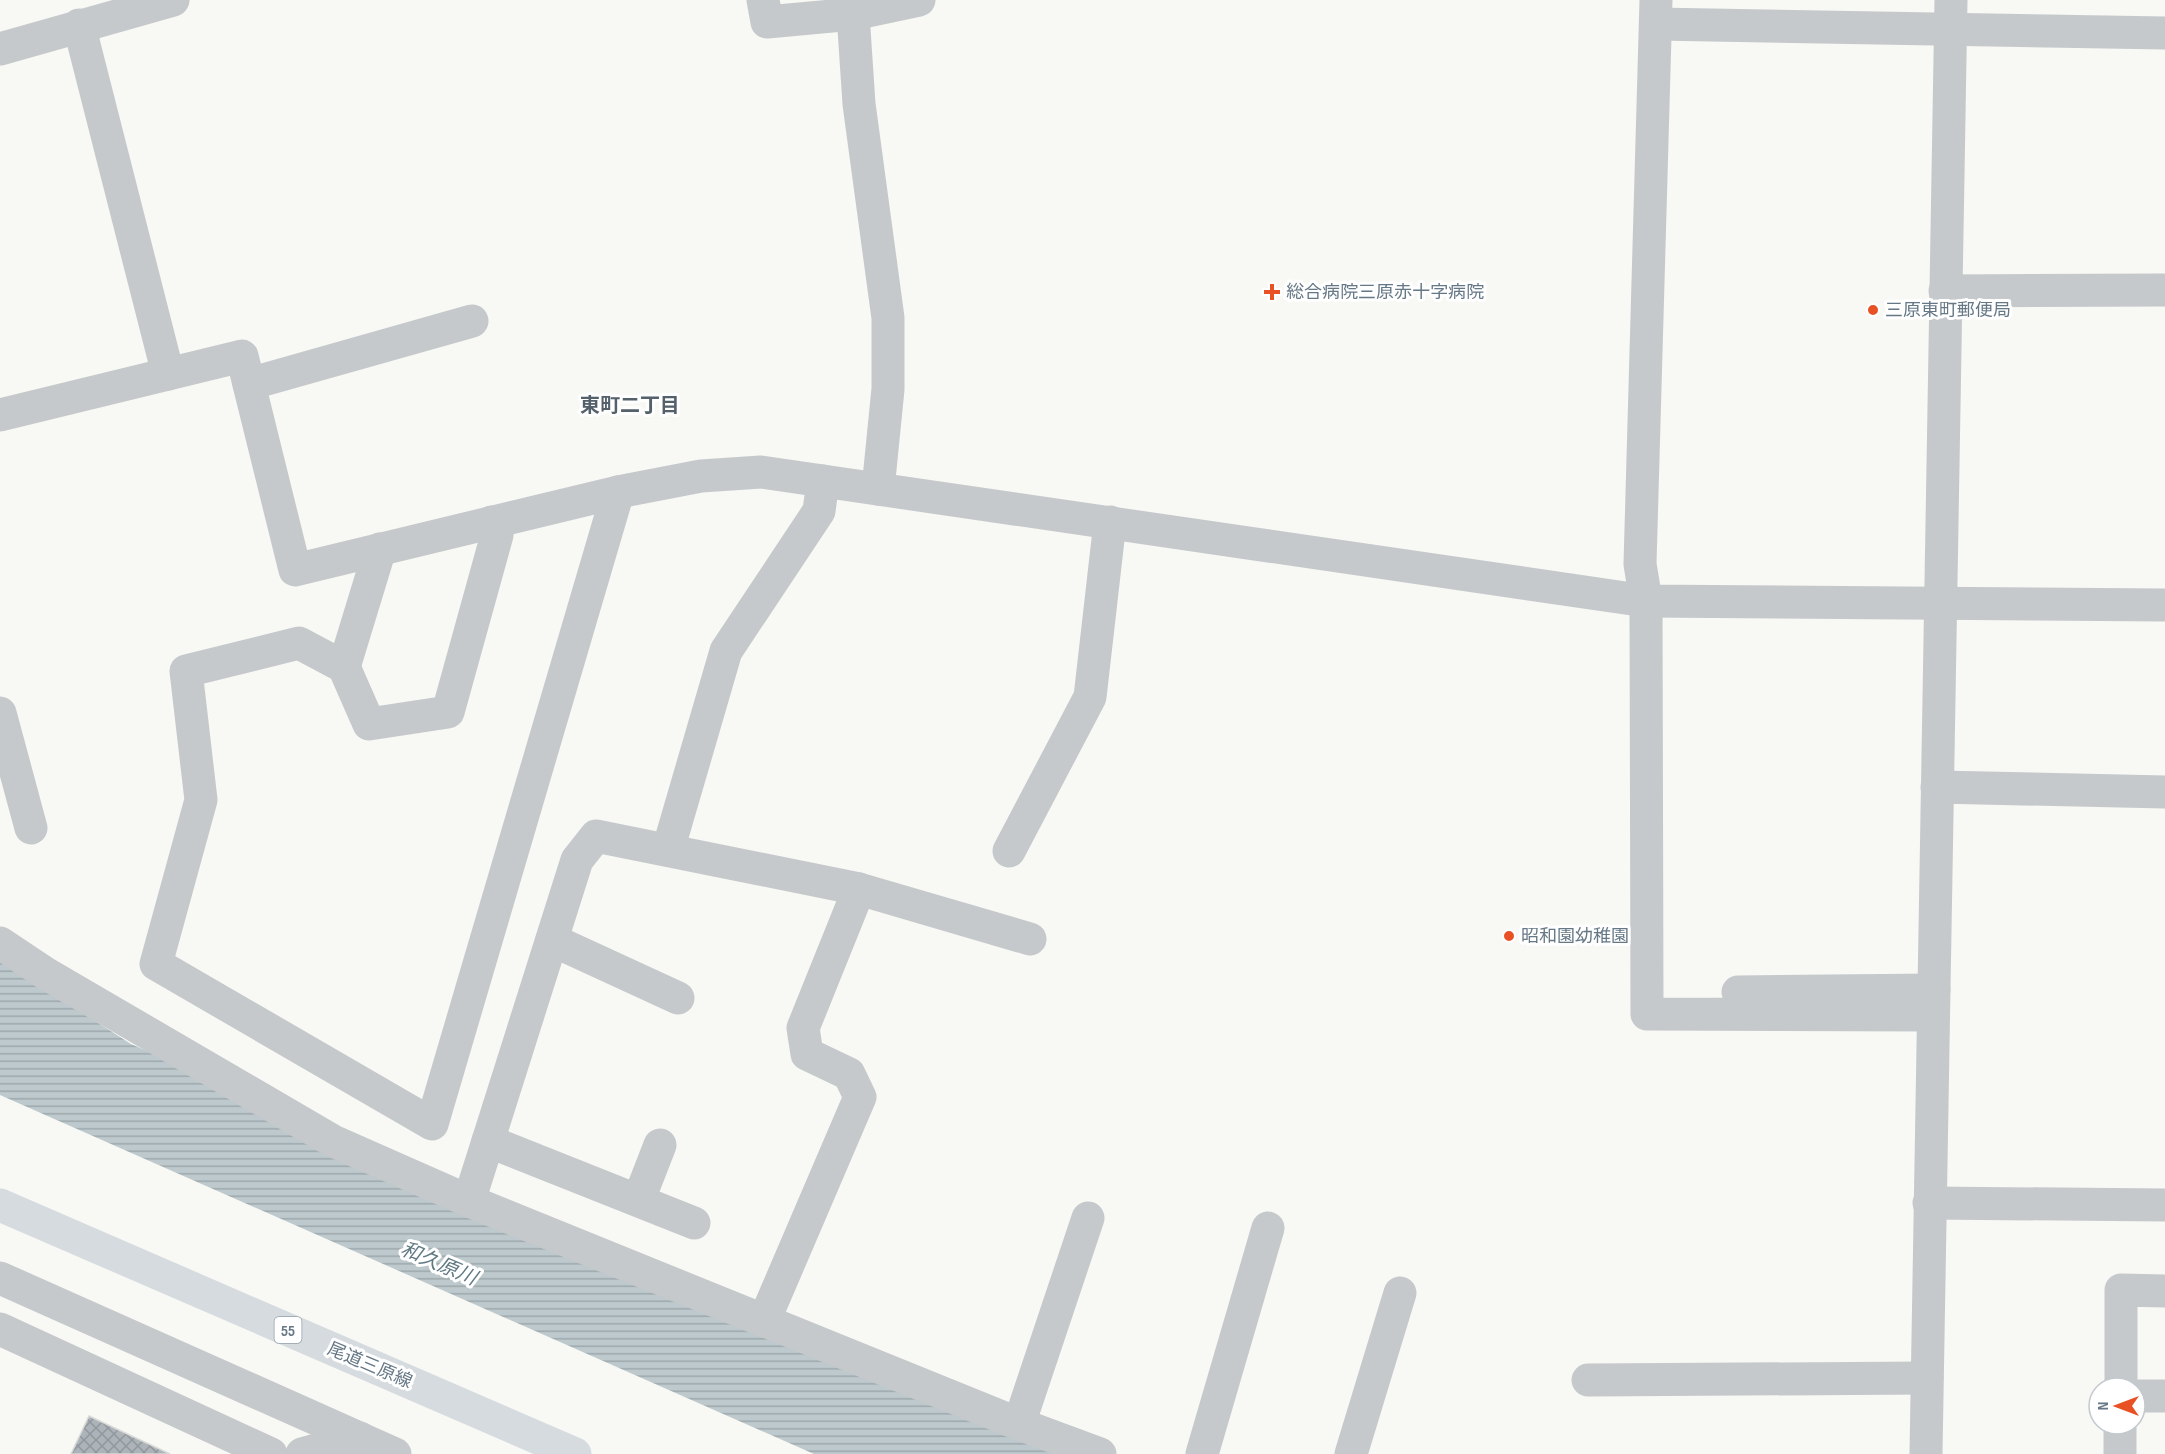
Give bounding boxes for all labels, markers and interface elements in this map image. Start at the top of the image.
place label: 総合病院三原赤十字病院 [1286,282,1484,303]
marker: 総合病院三原赤十字病院 [1263,283,1281,301]
place label: 三原東町郵便局 [1885,300,2011,321]
marker: 三原東町郵便局 [1866,303,1880,317]
district label: 東町二丁目 [580,394,680,418]
place label: 昭和園幼稚園 [1521,926,1629,947]
marker: 昭和園幼稚園 [1502,929,1516,943]
water label: 和久原川 [397,1237,482,1291]
road number: 55 [274,1317,302,1343]
street label: 尾道三原線 [324,1338,415,1393]
north arrow [2087,1376,2147,1436]
text: N [2094,1402,2113,1410]

